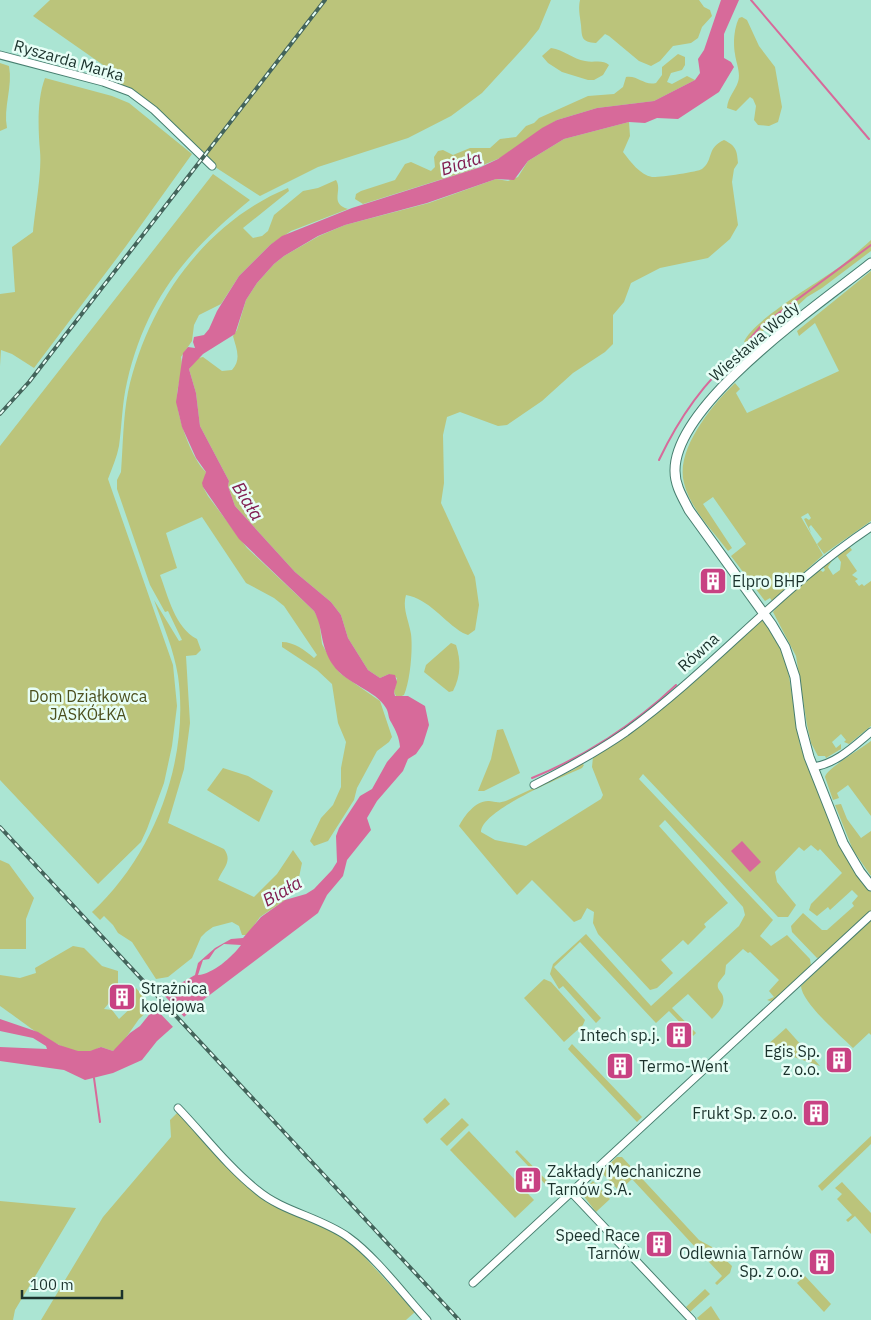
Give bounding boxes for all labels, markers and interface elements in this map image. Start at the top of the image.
street label: Ryszarda Marka [12,35,127,85]
water label: Biała [438,146,484,180]
street label: Wiesława Wody [705,297,803,385]
water label: Biała [227,477,269,525]
building icon: Elpro BHP [698,566,728,596]
place label: Elpro BHP [732,571,805,591]
street label: Równa [673,628,723,676]
park label: Dom Działkowca JASKÓŁKA [29,686,148,724]
water label: Biała [258,871,306,911]
place label: Strażnica kolejowa [141,978,208,1016]
building icon: Strażnica kolejowa [107,982,137,1012]
building icon: Intech sp.j. [664,1020,694,1050]
place label: Intech sp.j. [580,1025,660,1045]
place label: Egis Sp. z o.o. [764,1041,820,1079]
building icon: Egis Sp. z o.o. [824,1045,854,1075]
building icon: Termo-Went [605,1051,635,1081]
place label: Termo-Went [639,1056,729,1076]
building icon: Frukt Sp. z o.o. [801,1098,831,1128]
place label: Frukt Sp. z o.o. [692,1103,797,1123]
place label: Zakłady Mechaniczne Tarnów S.A. [547,1161,701,1199]
building icon: Zakłady Mechaniczne Tarnów S.A. [513,1165,543,1195]
place label: Speed Race Tarnów [555,1225,640,1263]
building icon: Speed Race Tarnów [644,1229,674,1259]
place label: Odlewnia Tarnów Sp. z o.o. [679,1243,803,1281]
building icon: Odlewnia Tarnów Sp. z o.o. [807,1247,837,1277]
scale bar [22,1268,122,1300]
text: 100 m [30,1275,74,1294]

